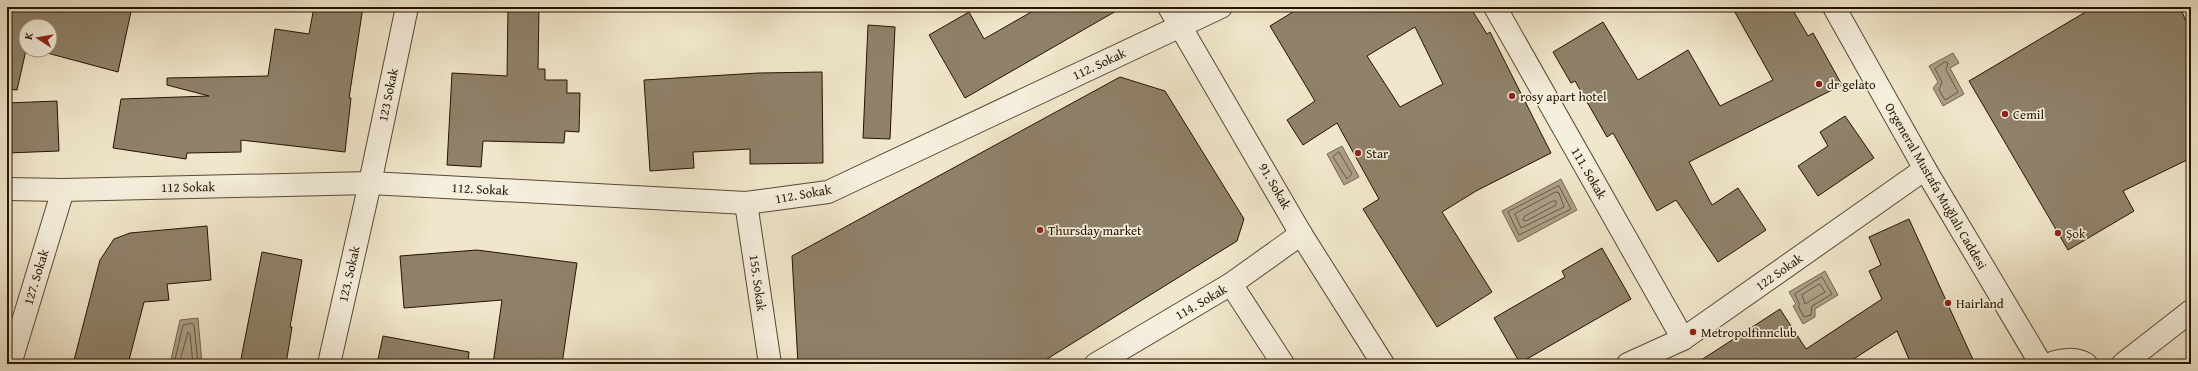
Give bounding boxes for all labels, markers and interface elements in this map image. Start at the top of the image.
north arrow [18,18,58,58]
text: K [20,31,37,41]
street label: 112. Sokak [1069,43,1129,85]
street label: 123 Sokak [373,66,403,123]
place label: dr gelato [1827,75,1876,94]
marker: dr gelato [1814,79,1824,89]
place label: rosy apart hotel [1520,87,1607,106]
marker: rosy apart hotel [1507,91,1517,101]
street label: Orgeneral Mustafa Muğlalı Caddesi [1880,99,1992,273]
place label: Cemil [2013,105,2044,124]
marker: Cemil [2000,109,2010,119]
place label: Star [1366,144,1389,163]
street label: 111. Sokak [1566,144,1612,203]
marker: Star [1353,148,1363,158]
street label: 91. Sokak [1254,159,1296,213]
street label: 112 Sokak [161,177,216,197]
street label: 112. Sokak [451,178,509,200]
street label: 112. Sokak [773,180,833,208]
place label: Thursday market [1048,221,1142,240]
place label: Şok [2066,224,2086,243]
marker: Thursday market [1035,225,1045,235]
marker: Şok [2053,228,2063,238]
street label: 123. Sokak [333,244,365,304]
street label: 127. Sokak [19,247,54,307]
street label: 122 Sokak [1751,249,1807,295]
street label: 155. Sokak [745,253,771,313]
street label: 114. Sokak [1172,279,1231,325]
place label: Hairland [1956,294,2004,313]
marker: Hairland [1943,298,1953,308]
place label: Metropolfinnclub [1701,323,1797,342]
marker: Metropolfinnclub [1688,327,1698,337]

